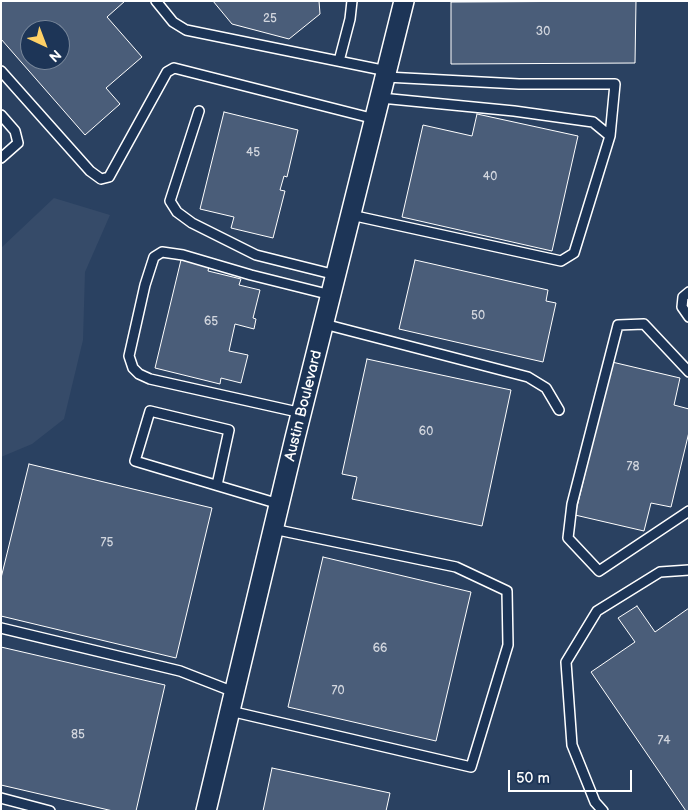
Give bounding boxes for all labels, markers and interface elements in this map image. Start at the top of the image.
house number: 25 [263,12,277,26]
north arrow [20,20,70,70]
house number: 30 [536,25,550,39]
text: N [45,46,65,65]
house number: 45 [246,146,260,160]
house number: 40 [483,170,497,184]
house number: 50 [471,309,485,323]
house number: 65 [204,315,218,329]
street label: Austin Boulevard [282,349,326,463]
house number: 60 [419,425,433,439]
house number: 78 [627,460,639,474]
house number: 75 [101,536,113,550]
house number: 66 [373,642,387,656]
house number: 70 [332,684,344,698]
house number: 85 [71,728,85,742]
house number: 74 [657,734,671,748]
scale bar [510,760,634,792]
text: 50 m [516,769,550,788]

